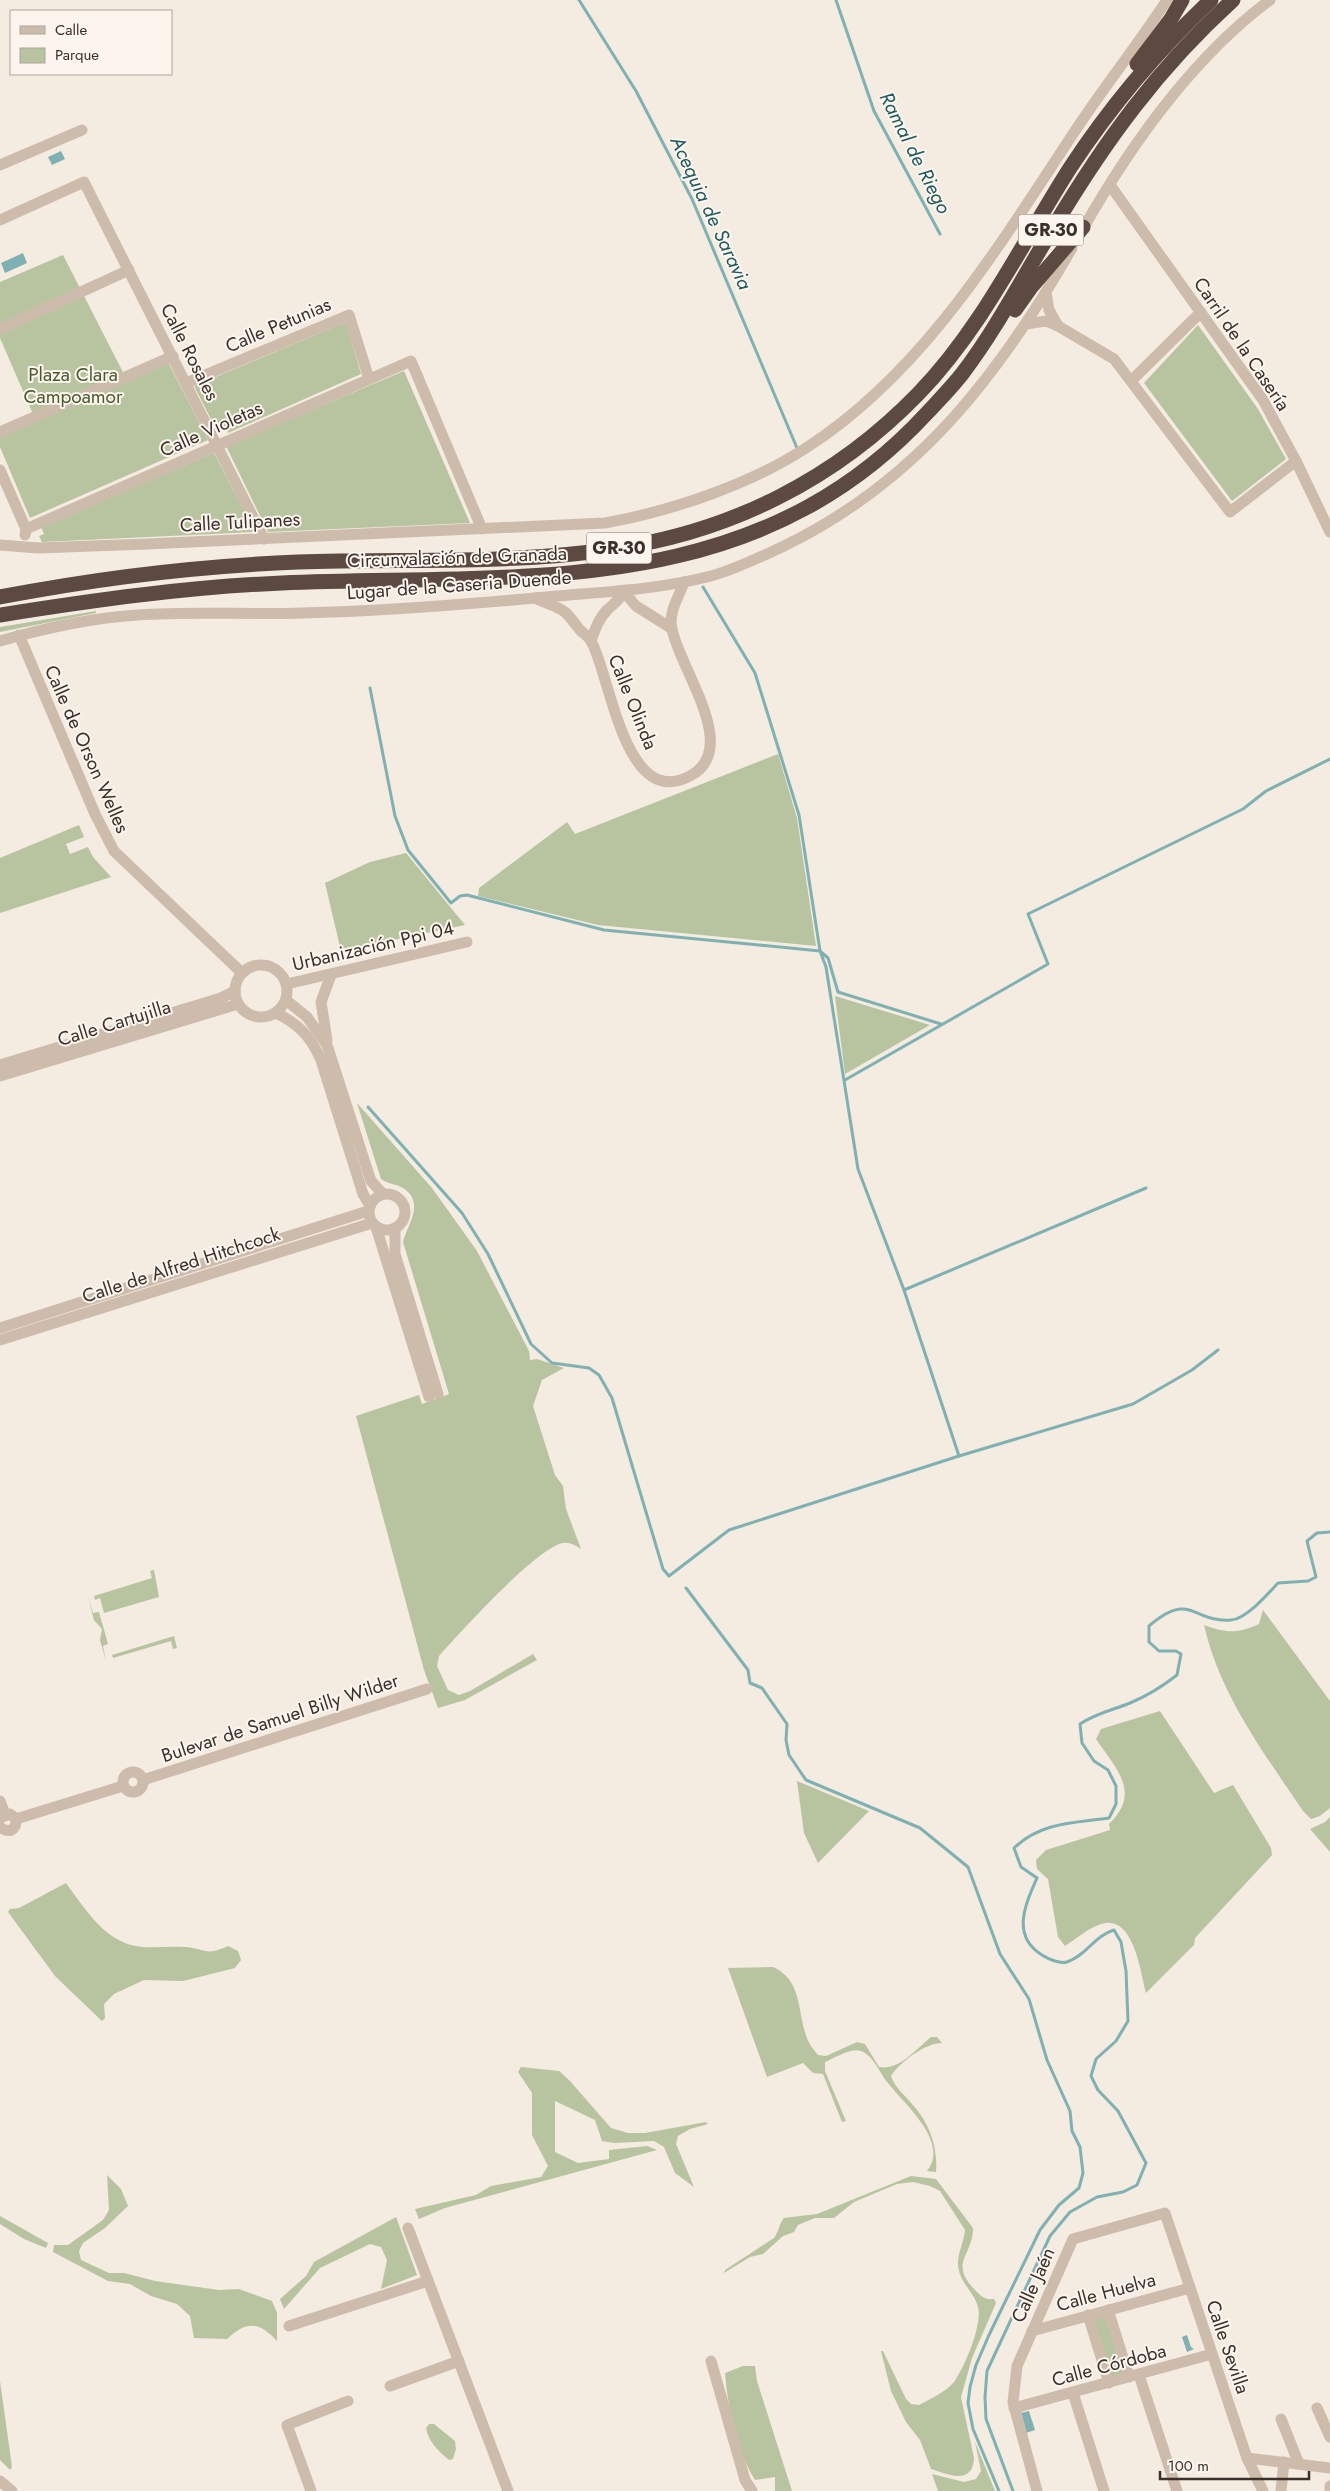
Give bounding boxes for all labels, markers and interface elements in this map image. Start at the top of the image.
legend [10,10,172,75]
text: Calle [55,19,87,41]
text: Parque [55,44,99,66]
water label: Ramal de Riego [872,87,958,219]
water label: Acequia de Saravia [662,131,759,295]
road number: GR-30 [1018,214,1084,246]
street label: Carril de la Casería [1187,272,1297,416]
street label: Calle Petunias [221,291,335,359]
street label: Calle Rosales [154,299,226,406]
park label: Plaza Clara Campoamor [23,361,123,410]
street label: Calle Violetas [155,394,267,464]
street label: Calle Tulipanes [179,505,301,539]
road number: GR-30 [586,532,652,564]
street label: Circunvalación de Granada [347,540,567,574]
street label: Lugar de la Caseria Duende [346,564,572,606]
street label: Calle Olinda [602,650,664,754]
street label: Calle de Orson Welles [38,661,136,838]
street label: Urbanización Ppi 04 [289,914,457,978]
street label: Calle Cartujilla [54,993,174,1053]
street label: Calle de Alfred Hitchcock [79,1220,284,1310]
street label: Bulevar de Samuel Billy Wilder [158,1667,403,1769]
street label: Calle Jaén [1004,2243,1062,2327]
street label: Calle Huelva [1053,2266,1159,2318]
street label: Calle Sevilla [1199,2297,1257,2397]
street label: Calle Córdoba [1049,2337,1169,2393]
scale bar [1160,2448,1309,2480]
text: 100 m [1168,2455,1209,2477]

